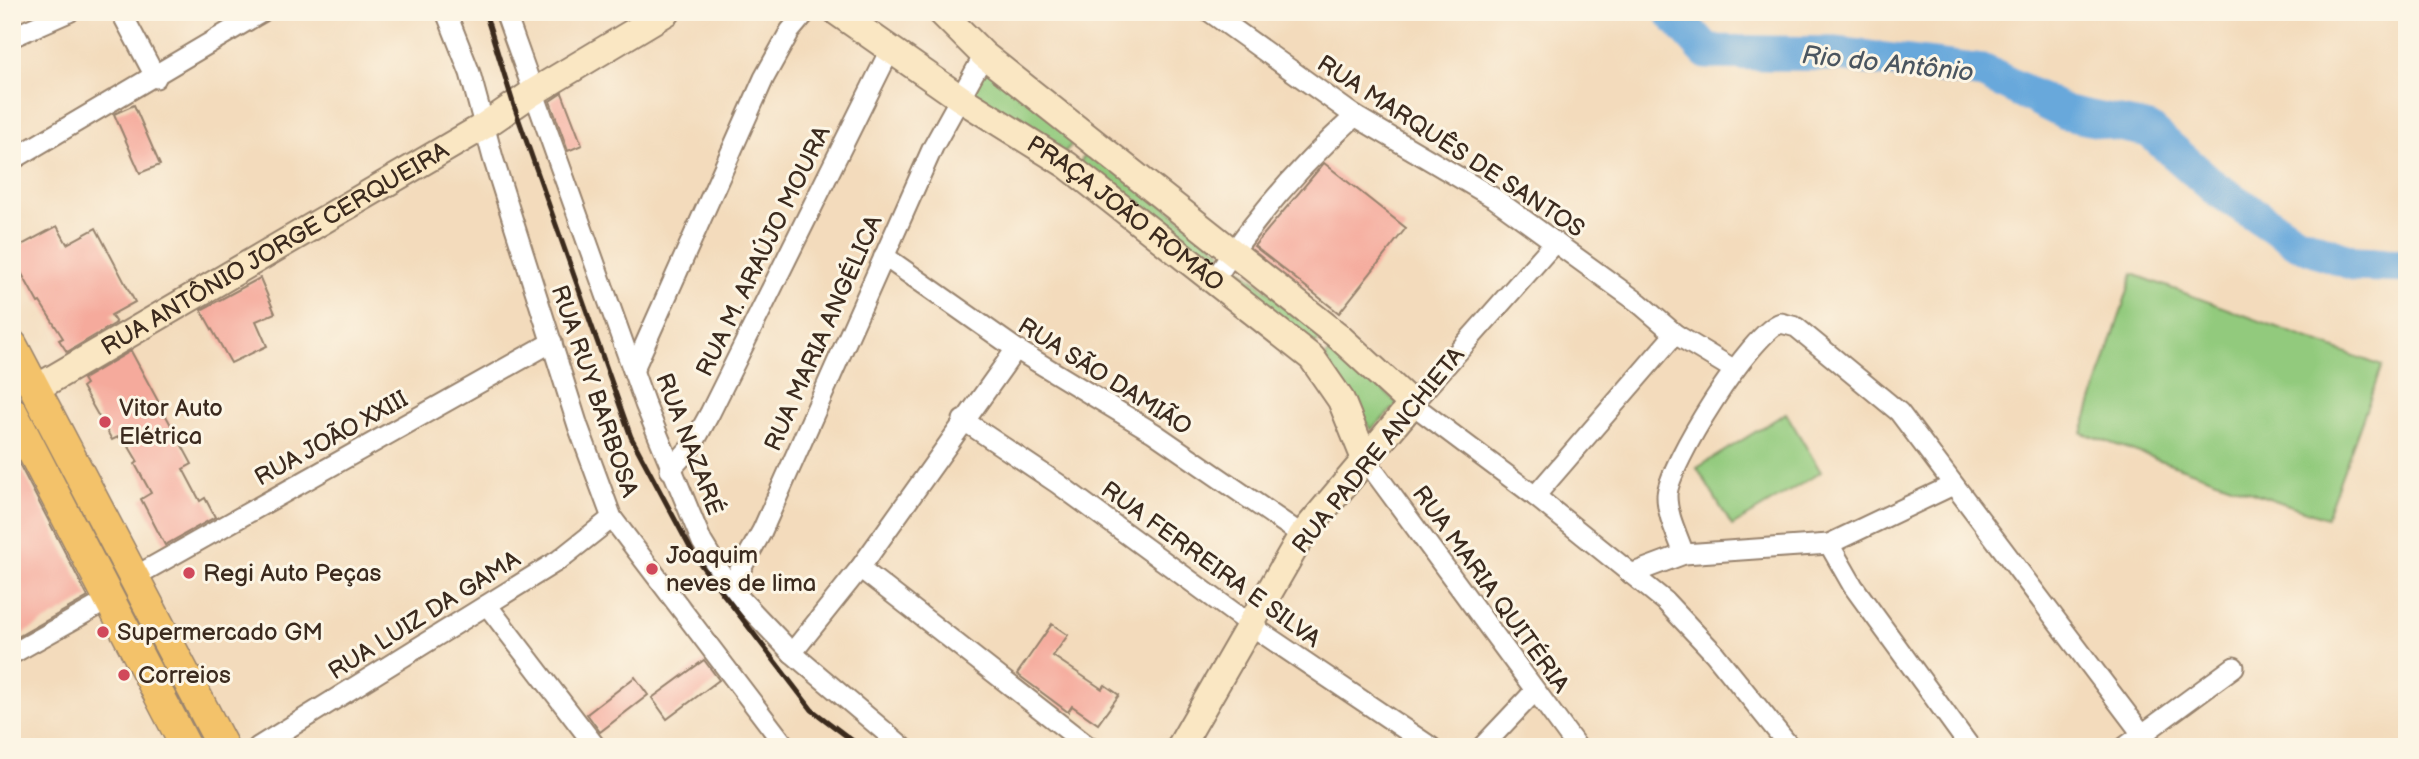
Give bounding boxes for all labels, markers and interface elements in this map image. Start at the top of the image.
water label: Rio do Antônio [1800,40,1975,89]
street label: RUA MARQUÊS DE SANTOS [1312,48,1590,244]
street label: RUA M. ARAÚJO MOURA [689,120,837,381]
street label: PRAÇA JOÃO ROMÃO [1021,130,1229,298]
street label: RUA ANTÔNIO JORGE CERQUEIRA [96,136,454,362]
street label: RUA MARIA ANGÉLICA [757,210,889,456]
street label: RUA RUY BARBOSA [545,281,645,501]
street label: RUA SÃO DAMIÃO [1013,311,1197,442]
street label: RUA PADRE ANCHIETA [1286,341,1471,559]
street label: RUA NAZARÉ [649,369,731,519]
street label: RUA JOÃO XXIII [250,384,413,492]
place label: Vitor Auto Elétrica [119,394,223,451]
marker: Vitor Auto Elétrica [97,414,113,430]
street label: RUA FERREIRA E SILVA [1095,475,1326,654]
street label: RUA MARIA QUITÉRIA [1406,480,1576,699]
place label: Joaquim neves de lima [666,541,816,598]
street label: RUA LUIZ DA GAMA [323,544,526,686]
place label: Regi Auto Peças [203,559,382,588]
marker: Joaquim neves de lima [644,561,660,577]
marker: Regi Auto Peças [181,565,197,581]
place label: Supermercado GM [117,618,323,647]
marker: Supermercado GM [95,624,111,640]
place label: Correios [138,661,231,690]
marker: Correios [116,667,132,683]

